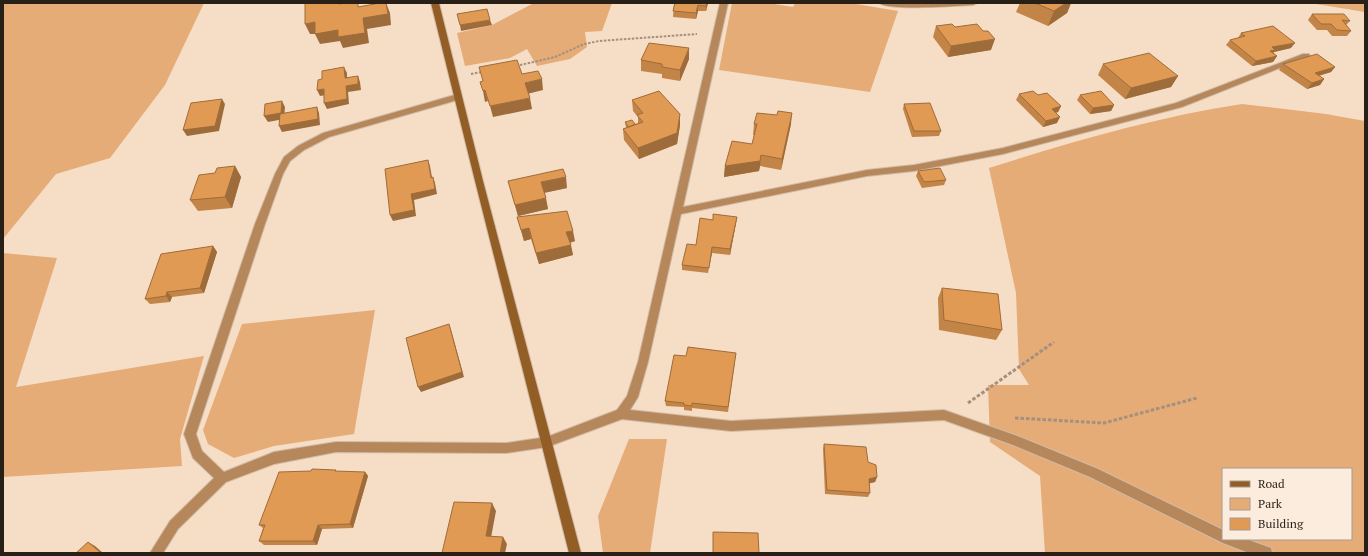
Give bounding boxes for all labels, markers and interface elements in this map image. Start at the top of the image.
legend [1222,468,1352,540]
text: Road [1258,476,1285,491]
text: Park [1258,496,1283,511]
text: Building [1258,516,1304,531]

